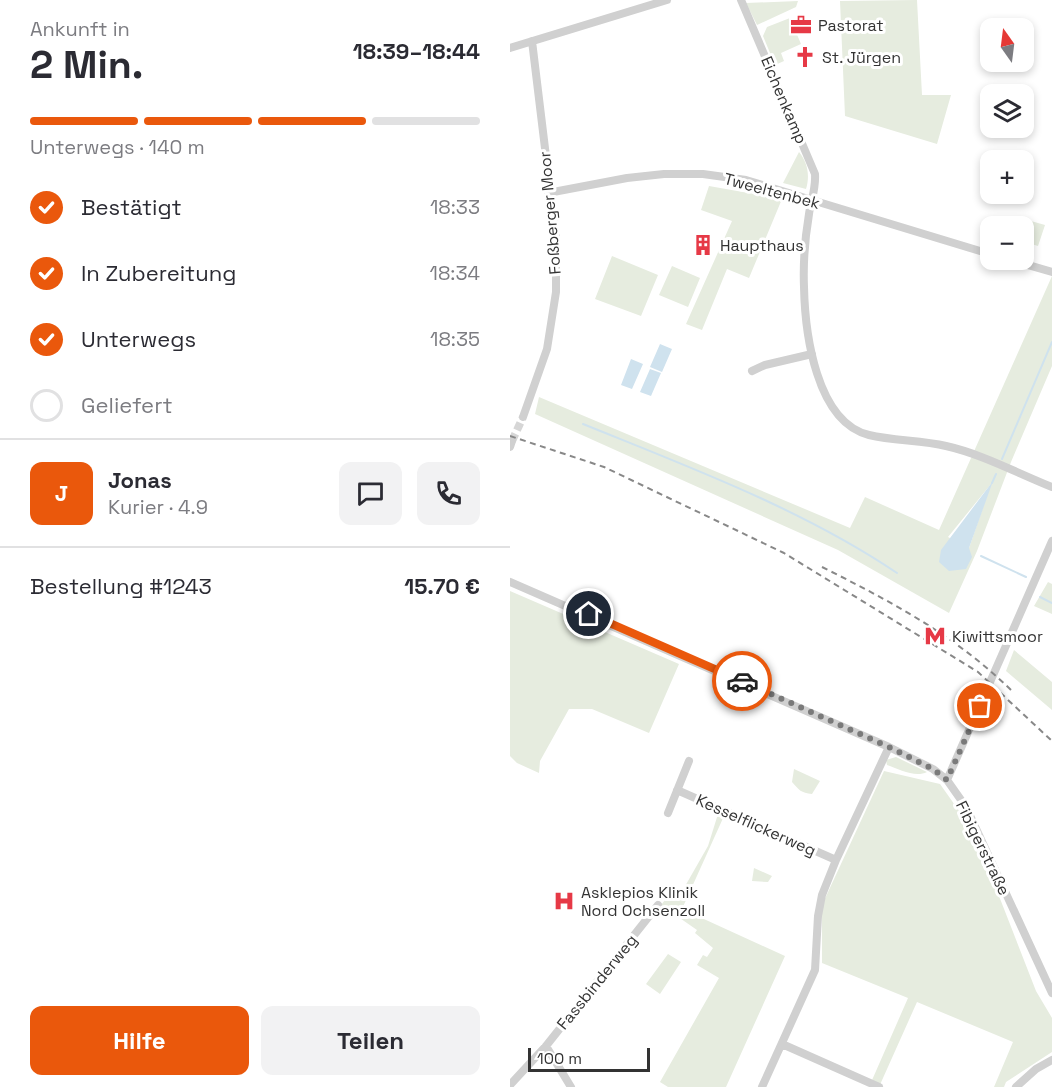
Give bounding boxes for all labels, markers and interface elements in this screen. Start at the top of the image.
office icon: Pastorat [789,13,813,37]
place label: Pastorat [818,15,884,36]
text: Ankunft in [30,16,130,42]
north arrow [980,18,1034,72]
map controls [980,18,1034,270]
text: 18:39–18:44 [353,37,480,65]
text: 2 Min. [30,40,144,89]
church icon: St. Jürgen [793,45,817,69]
place label: St. Jürgen [822,47,901,68]
street label: Eichenkamp [756,53,812,147]
button: layers [980,84,1034,138]
text: Unterwegs · 140 m [30,134,205,160]
button: + [980,150,1034,204]
street label: Foßberger Moor [534,151,566,275]
street label: Tweeltenbek [722,168,823,214]
icon: check [30,191,63,224]
text: Bestätigt [81,193,182,221]
text: 18:33 [430,194,480,220]
button: − [980,216,1034,270]
building icon: Haupthaus [691,233,715,257]
place label: Haupthaus [720,235,804,256]
icon: check [30,257,63,290]
text: In Zubereitung [81,259,236,287]
text: 18:34 [430,260,480,286]
icon: check [30,323,63,356]
text: Unterwegs [81,325,196,353]
text: 18:35 [430,326,480,352]
text: Geliefert [81,391,173,419]
button: chat [339,462,402,525]
button: phone [417,462,480,525]
text: Jonas [108,466,172,494]
text: J [55,479,68,507]
text: Kurier · 4.9 [108,494,208,520]
text: Bestellung #1243 [30,572,212,600]
text: 15.70 € [404,572,480,600]
pin [563,588,614,639]
icon: home [572,597,605,630]
metro station icon: Kiwittsmoor [923,624,947,648]
place label: Kiwittsmoor [952,626,1043,647]
courier [712,651,772,711]
icon: car [726,665,759,698]
pin [954,680,1005,731]
icon: bag [963,689,996,722]
street label: Kesselflickerweg [693,789,819,861]
street label: Fibigerstraße [951,797,1015,899]
place label: Asklepios Klinik Nord Ochsenzoll [581,882,705,921]
hospital icon: Asklepios Klinik Nord Ochsenzoll [552,889,576,913]
street label: Fassbinderweg [552,930,642,1034]
button: Hilfe [30,1006,249,1075]
button: Teilen [261,1006,480,1075]
scale bar [528,1045,650,1072]
text: 100 m [537,1048,582,1069]

